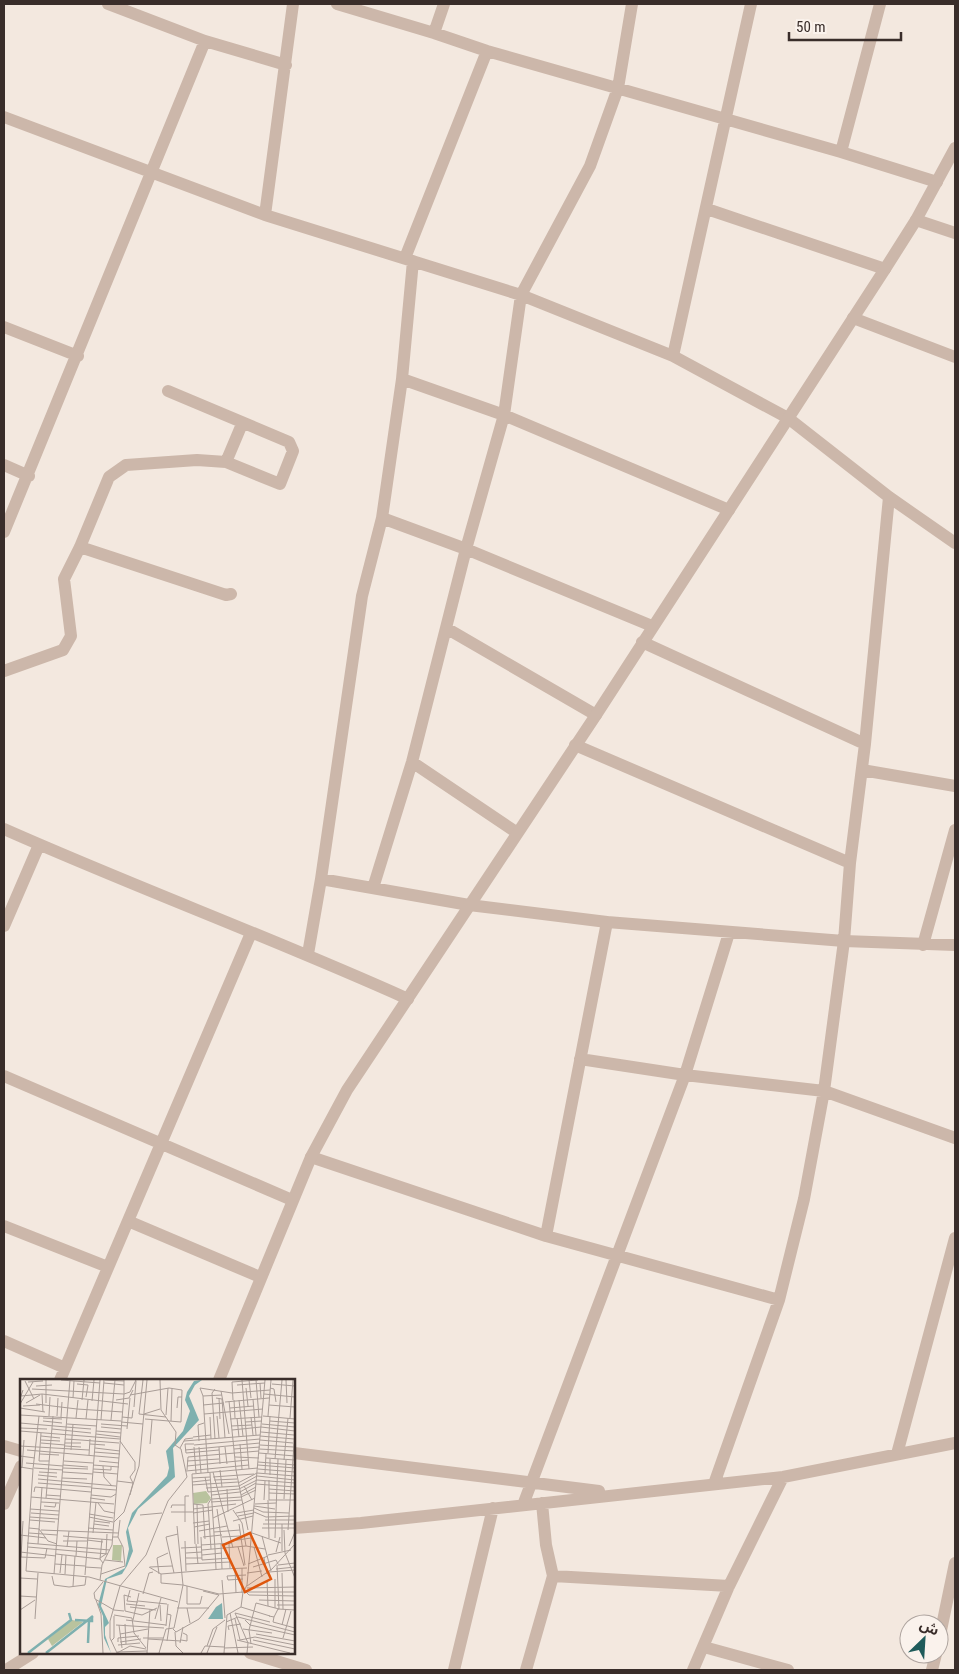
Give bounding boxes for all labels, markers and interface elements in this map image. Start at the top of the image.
scale bar [789,10,902,42]
text: 50 m [796,18,826,36]
inset map [20,1379,295,1654]
north arrow [899,1614,949,1664]
text: ش [917,1616,942,1639]

